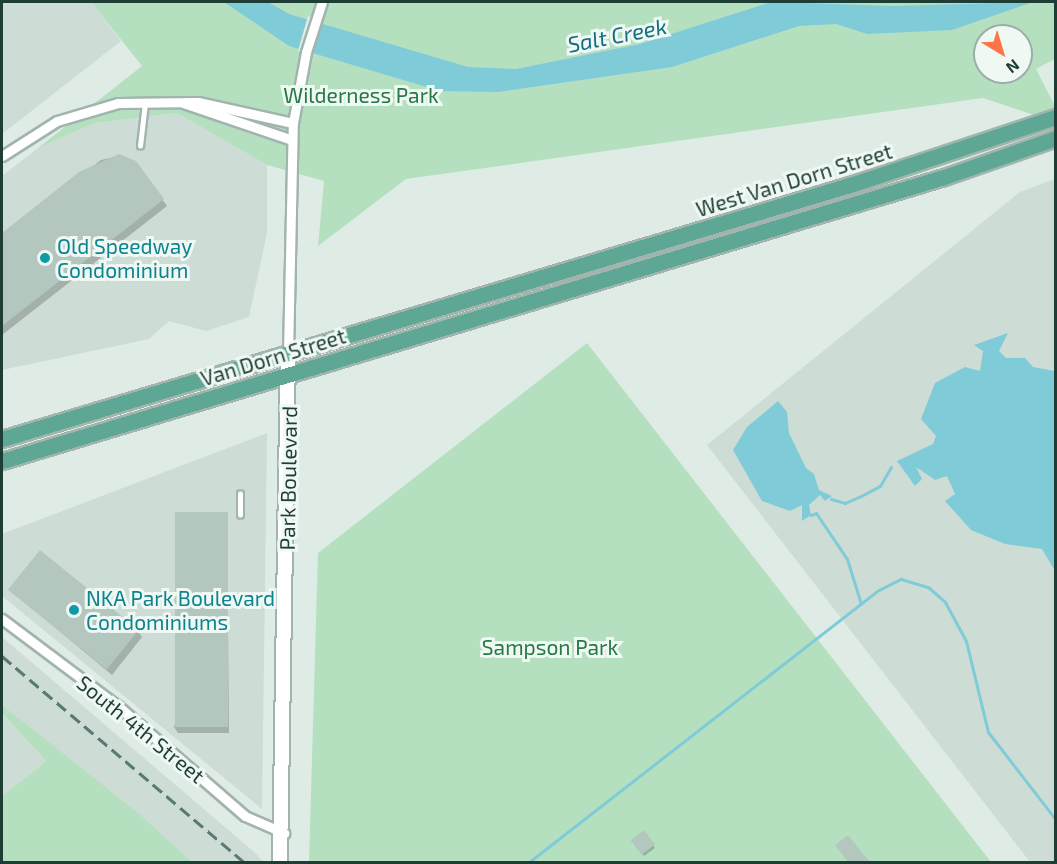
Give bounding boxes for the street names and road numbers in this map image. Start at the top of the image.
street label: West Van Dorn Street [693,138,895,222]
street label: Van Dorn Street [198,323,348,391]
street label: Park Boulevard [274,405,302,551]
street label: South 4th Street [72,670,210,788]

